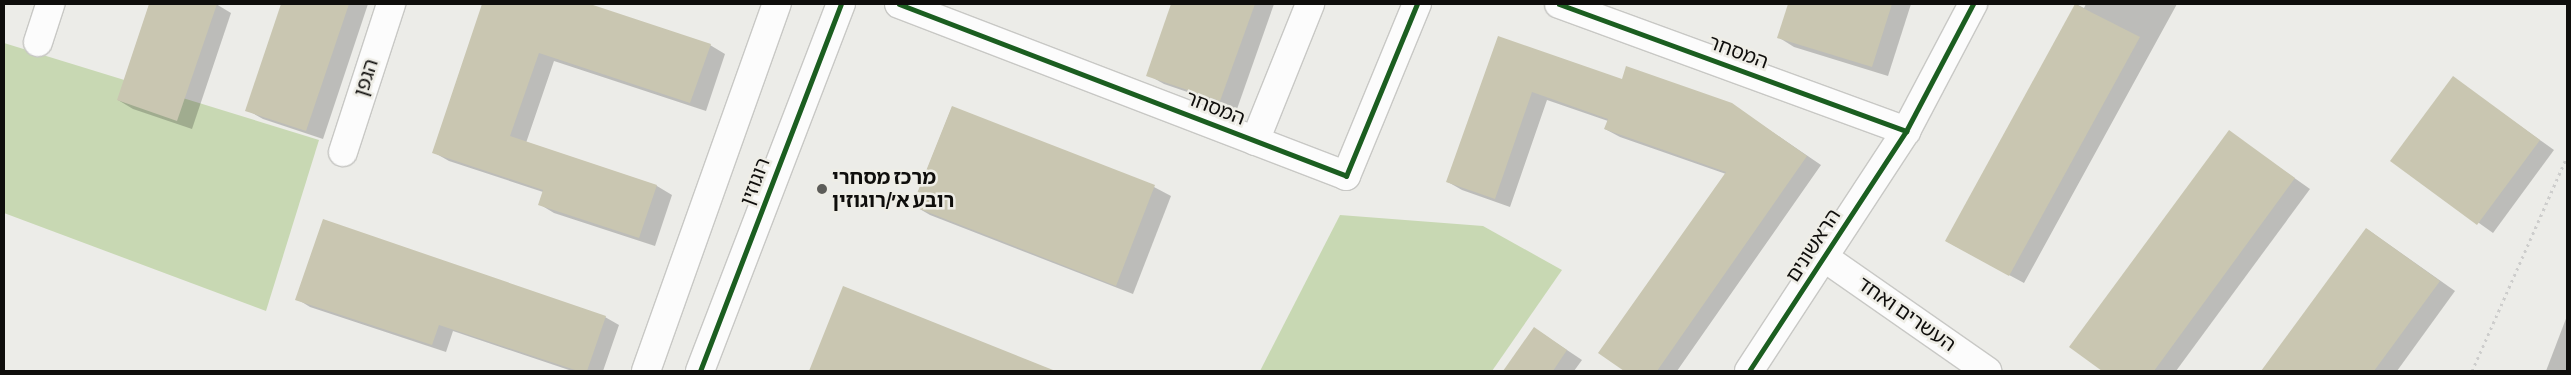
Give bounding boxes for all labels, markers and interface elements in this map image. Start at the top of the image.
street label: המסחר [1705,31,1771,75]
street label: הגפן [350,56,384,100]
street label: המסחר [1182,87,1248,131]
street label: רוגוזין [736,155,776,209]
place label: מרכז מסחרי רובע א׳/רוגוזין [832,166,954,213]
marker: מרכז מסחרי רובע א׳/רוגוזין [816,183,828,195]
street label: הראשונים [1782,205,1846,287]
street label: העשרים ואחד [1852,272,1960,358]

